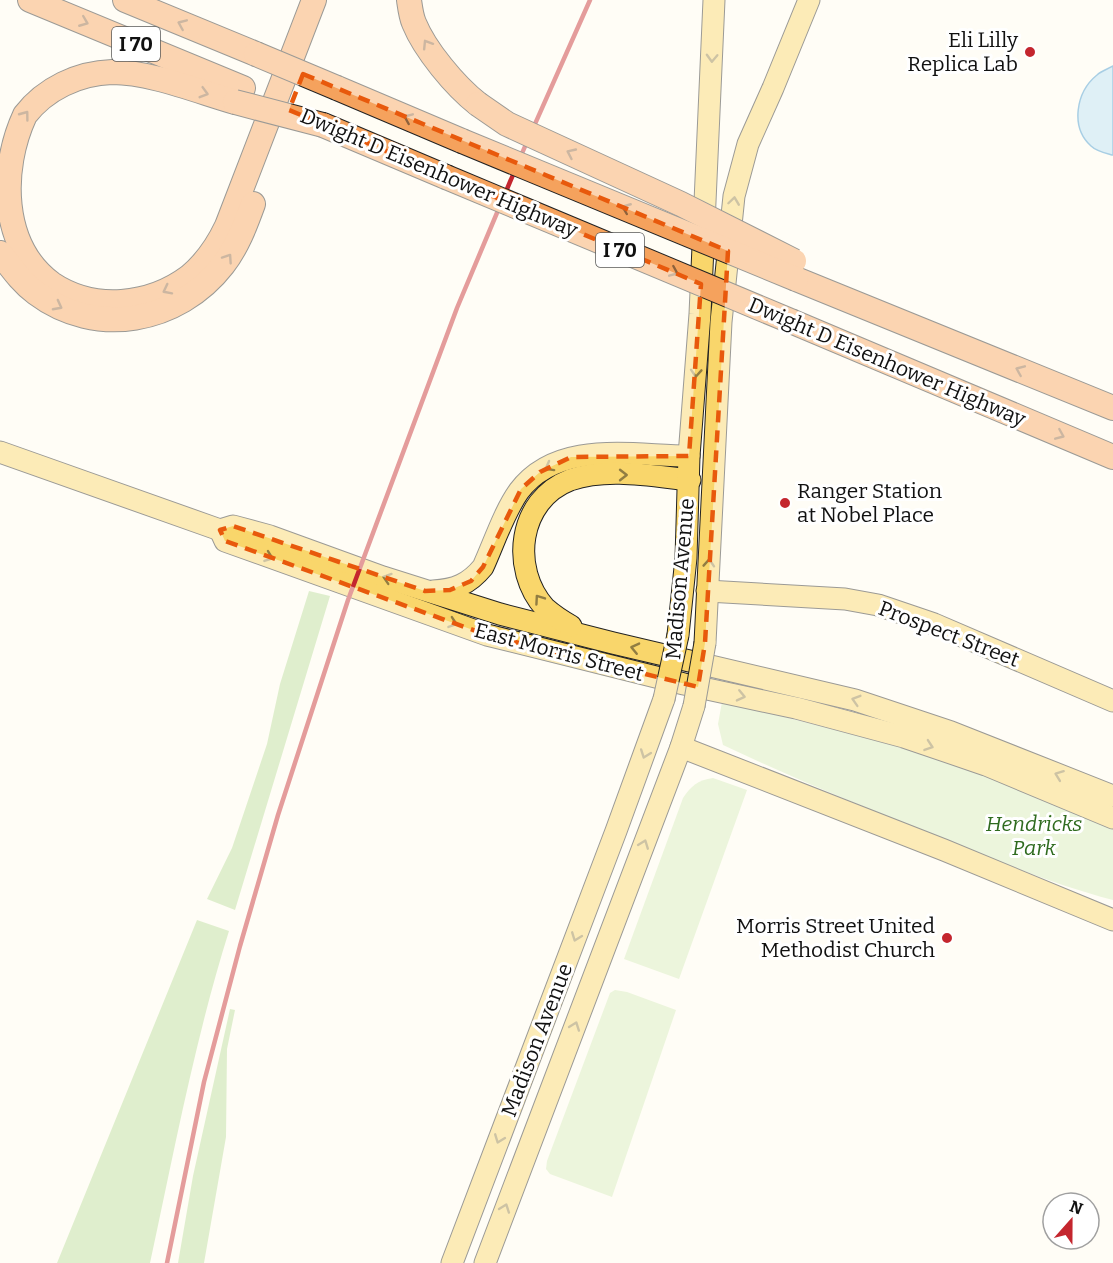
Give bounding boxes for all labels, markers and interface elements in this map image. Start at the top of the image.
one-way arrow [78,15,89,27]
one-way arrow [178,19,189,31]
road number: I 70 [112,27,160,61]
place label: Eli Lilly Replica Lab [907,27,1019,77]
one-way arrow [422,40,434,50]
marker: Eli Lilly Replica Lab [1023,45,1037,59]
one-way arrow [705,54,718,63]
one-way arrow [198,86,209,98]
street label: Dwight D Eisenhower Highway [296,103,582,244]
one-way arrow [18,111,29,122]
one-way arrow [404,113,415,125]
one-way arrow [567,149,578,161]
one-way arrow [727,196,739,206]
one-way arrow [621,203,632,215]
road number: I 70 [596,233,644,267]
one-way arrow [221,253,232,264]
one-way arrow [668,265,679,277]
one-way arrow [163,283,174,294]
street label: Dwight D Eisenhower Highway [744,292,1030,433]
one-way arrow [51,299,62,310]
one-way arrow [1016,365,1027,377]
one-way arrow [690,368,703,377]
one-way arrow [1054,428,1065,440]
one-way arrow [545,460,555,471]
one-way arrow [618,469,627,481]
place label: Ranger Station at Nobel Place [797,478,942,528]
marker: Ranger Station at Nobel Place [778,496,792,510]
street label: Madison Avenue [660,497,700,661]
one-way arrow [263,550,274,562]
one-way arrow [702,559,715,568]
one-way arrow [382,573,393,585]
one-way arrow [535,594,546,605]
street label: Prospect Street [875,595,1023,673]
one-way arrow [447,615,458,628]
street label: East Morris Street [471,617,647,687]
one-way arrow [630,643,640,656]
one-way arrow [736,689,746,702]
one-way arrow [851,695,862,707]
one-way arrow [923,738,934,751]
one-way arrow [639,749,652,759]
one-way arrow [1054,769,1064,782]
park label: Hendricks Park [986,811,1082,861]
one-way arrow [637,839,649,850]
place label: Morris Street United Methodist Church [736,913,935,963]
one-way arrow [571,931,583,942]
marker: Morris Street United Methodist Church [940,931,954,945]
street label: Madison Avenue [496,960,578,1120]
one-way arrow [568,1021,580,1032]
one-way arrow [494,1133,507,1144]
north arrow [1041,1191,1101,1251]
text: N [1067,1196,1085,1219]
one-way arrow [498,1203,510,1214]

